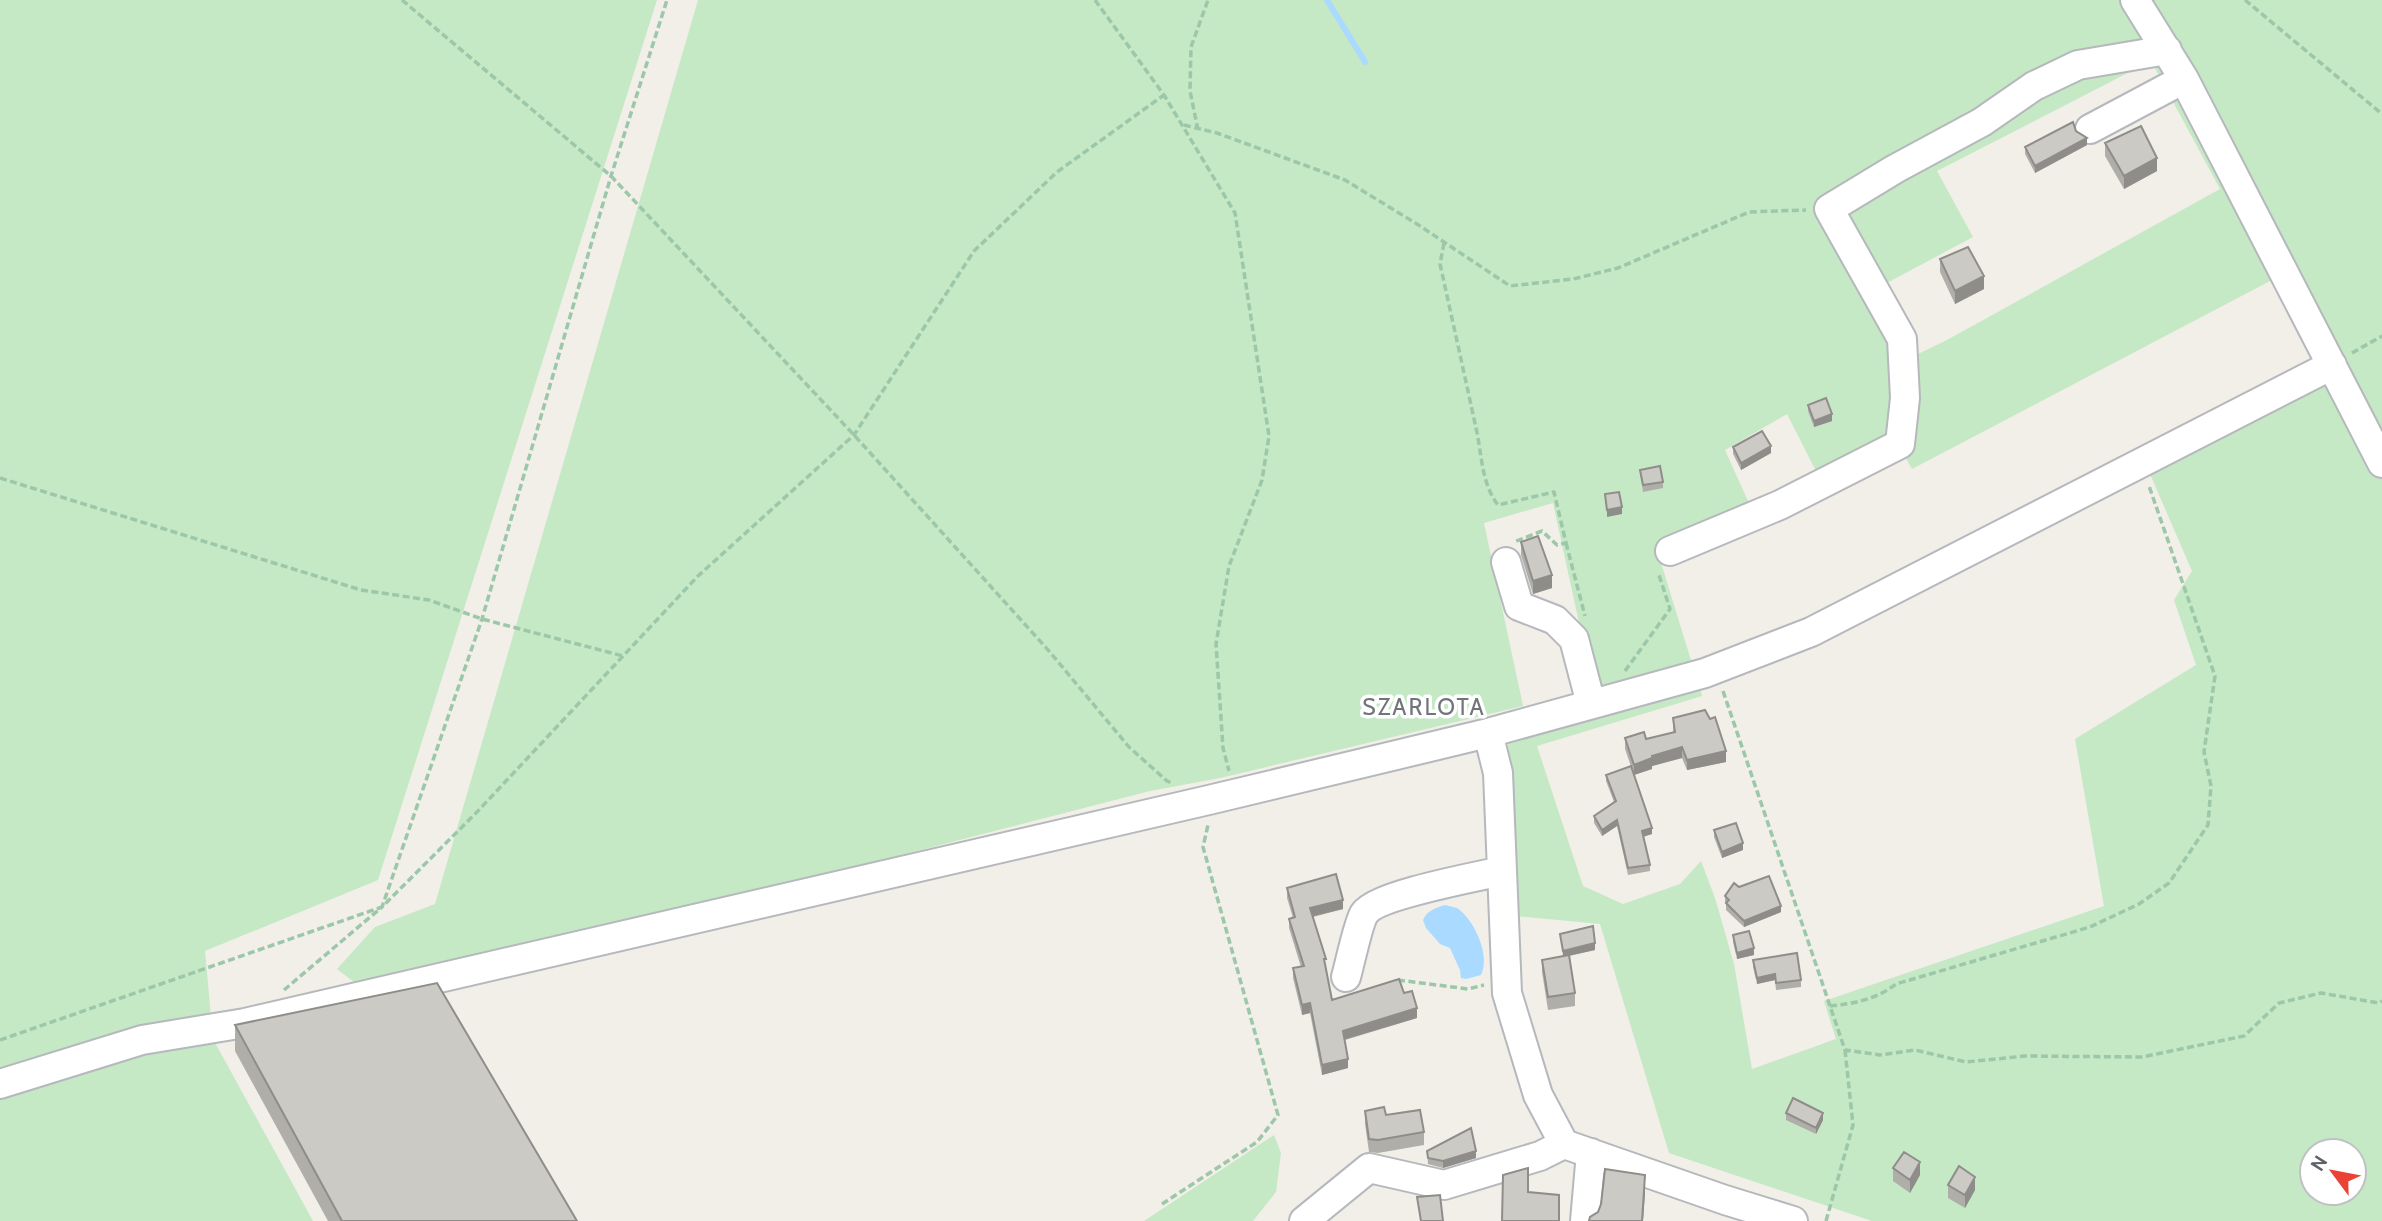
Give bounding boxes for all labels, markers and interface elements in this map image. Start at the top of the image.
district label: SZARLOTA [1362,693,1486,721]
north arrow [2298,1137,2368,1207]
text: N [2306,1151,2332,1175]

